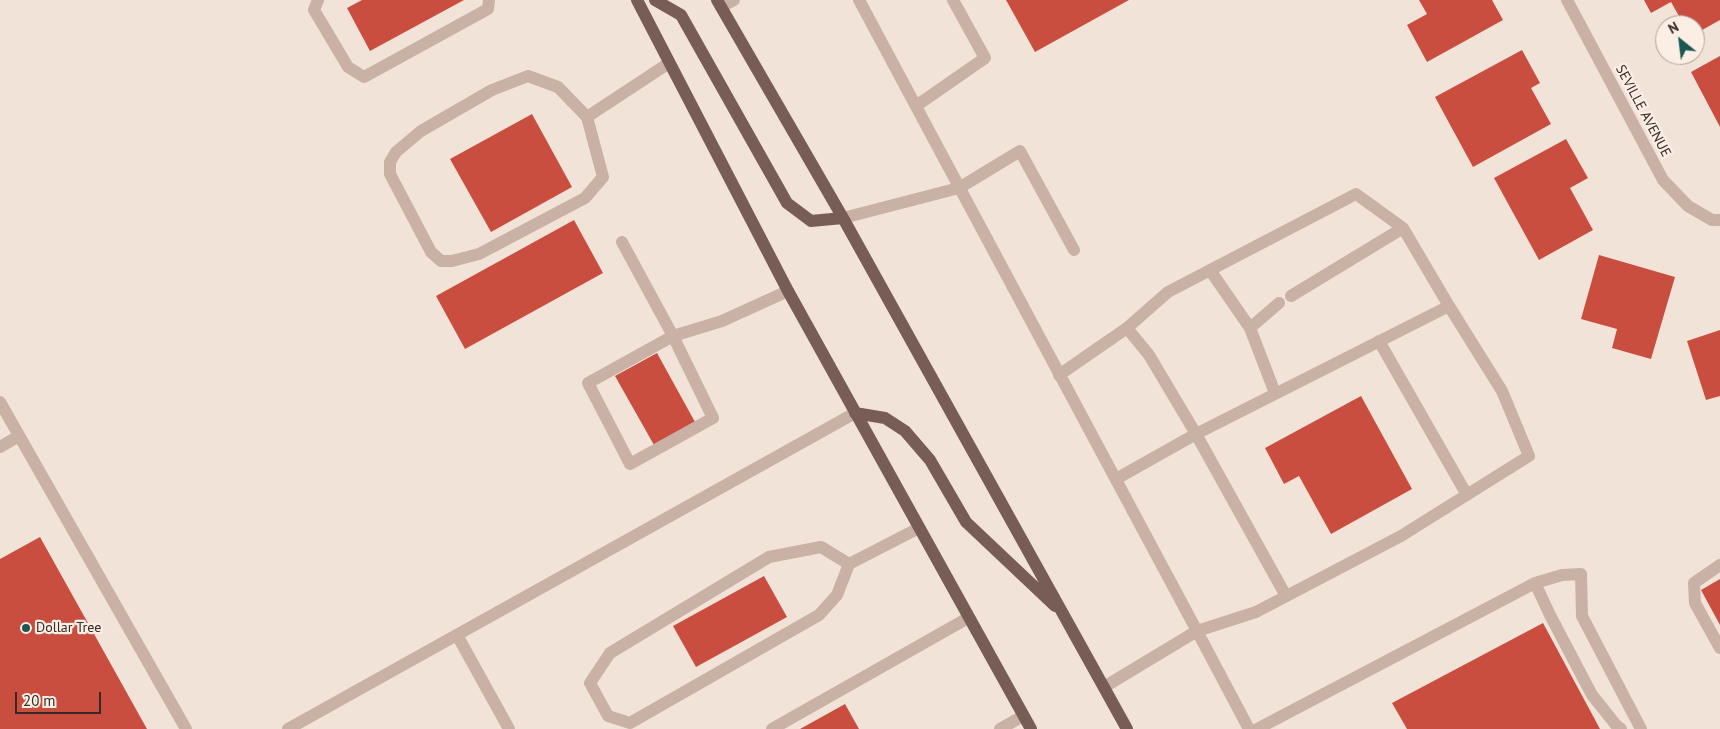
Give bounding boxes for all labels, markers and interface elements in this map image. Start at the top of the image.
north arrow [1655,15,1705,65]
text: N [1665,18,1682,38]
street label: SEVILLE AVENUE [1612,62,1674,160]
place label: Dollar Tree [36,620,101,636]
marker: Dollar Tree [20,622,32,634]
scale bar [18,682,104,714]
text: 20 m [23,691,56,710]

